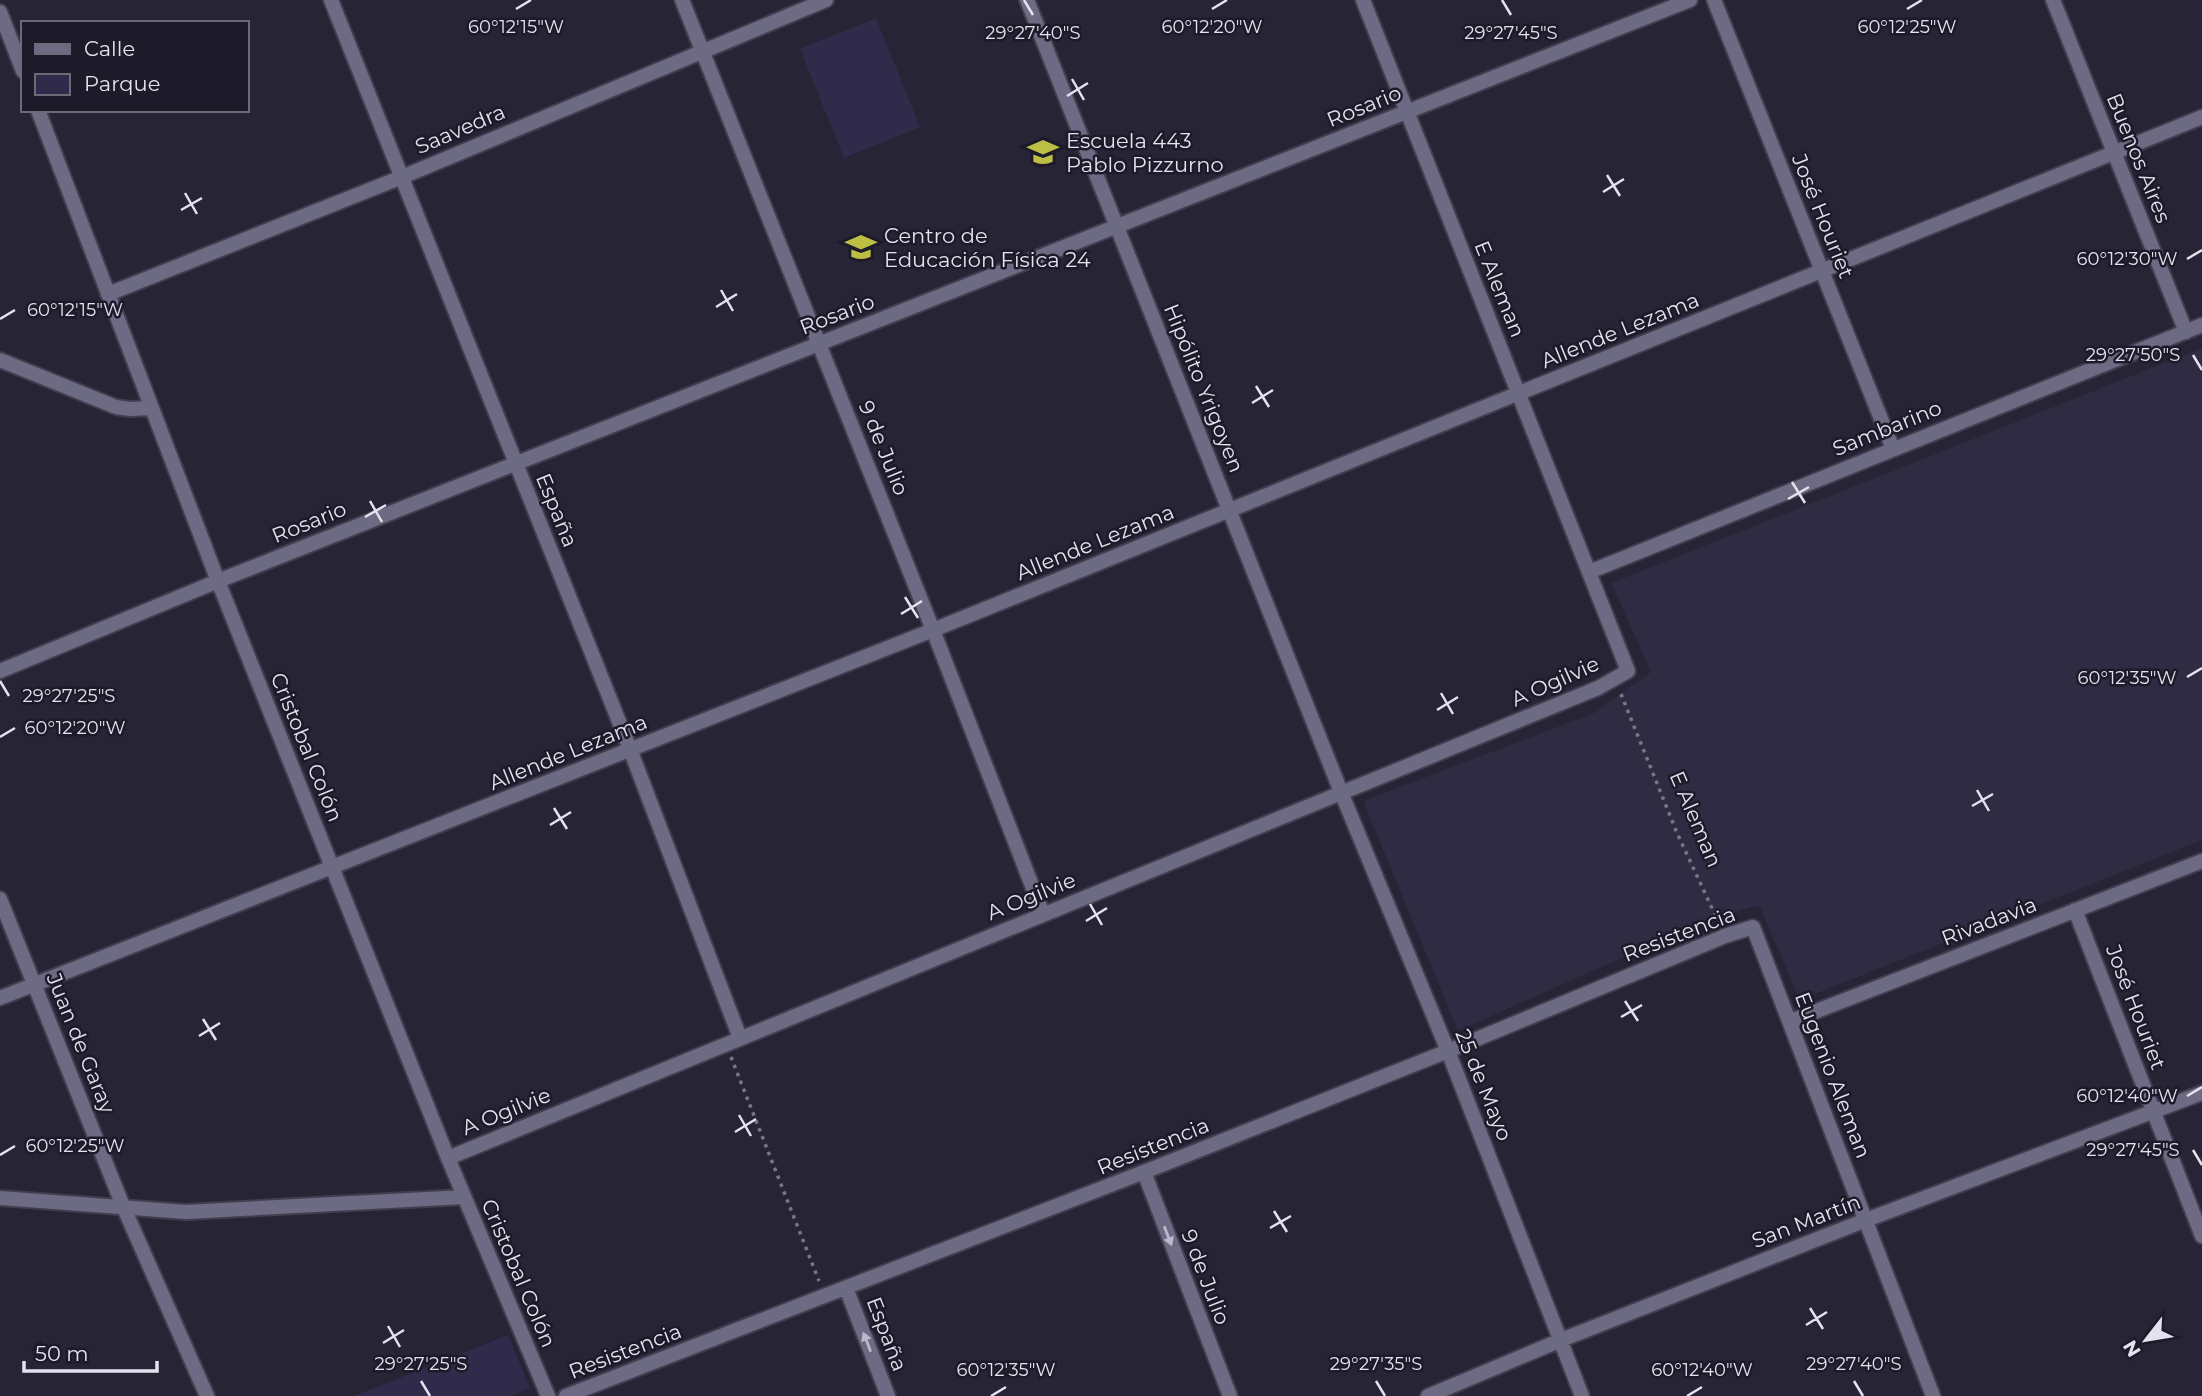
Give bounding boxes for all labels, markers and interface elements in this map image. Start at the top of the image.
text: 60°12'15"W [468,16,564,38]
text: 60°12'20"W [1162,16,1262,38]
text: 60°12'25"W [1857,16,1957,38]
legend [21,21,248,112]
text: 29°27'40"S [985,22,1081,44]
text: 29°27'45"S [1464,22,1558,44]
text: Calle [84,36,135,61]
text: Parque [84,71,160,96]
street label: Rosario [1323,80,1405,132]
street label: Buenos Aires [2102,90,2176,226]
street label: Saavedra [411,99,509,159]
place label: Escuela 443 Pablo Pizzurno [1066,128,1224,177]
school or university icon: Escuela 443 Pablo Pizzurno [1026,135,1060,169]
street label: José Houriet [1786,149,1859,282]
place label: Centro de Educación Física 24 [884,223,1091,272]
school or university icon: Centro de Educación Física 24 [844,230,878,264]
street label: E Aleman [1469,237,1531,341]
text: 60°12'30"W [2077,248,2177,270]
street label: Allende Lezama [1537,287,1703,373]
street label: Rosario [796,288,878,340]
text: 60°12'15"W [27,299,123,321]
street label: Hipólito Yrigoyen [1159,300,1249,476]
text: 29°27'50"S [2086,344,2180,366]
street label: Sambarino [1829,395,1945,461]
street label: 9 de Julio [854,397,914,499]
street label: España [531,469,583,551]
street label: Rosario [268,496,350,548]
street label: Allende Lezama [1012,499,1178,585]
street label: A Ogilvie [1507,651,1603,711]
text: 60°12'35"W [2078,667,2176,689]
street label: Cristobal Colón [266,669,348,825]
text: 29°27'25"S [23,685,115,707]
street label: Allende Lezama [485,709,651,795]
text: 60°12'20"W [25,717,125,739]
street label: E Aleman [1665,767,1727,871]
street label: A Ogilvie [983,867,1079,925]
street label: Rivadavia [1938,891,2040,951]
street label: Resistencia [1619,901,1739,967]
street label: José Houriet [2100,940,2171,1073]
street label: Juan de Garay [41,968,121,1117]
street label: Eugenio Aleman [1790,988,1876,1162]
street label: 25 de Mayo [1450,1026,1518,1144]
street label: A Ogilvie [458,1082,554,1140]
text: 60°12'40"W [2076,1085,2178,1107]
street label: Resistencia [1093,1112,1213,1180]
text: 60°12'25"W [25,1135,125,1157]
text: 29°27'45"S [2086,1139,2180,1161]
street label: San Martín [1748,1189,1864,1253]
street label: Cristobal Colón [477,1195,561,1351]
one-way arrow [1163,1226,1174,1247]
street label: 9 de Julio [1176,1226,1236,1328]
street label: España [861,1293,913,1375]
north arrow [2111,1305,2181,1375]
street label: Resistencia [565,1318,685,1384]
scale bar [24,1330,158,1374]
one-way arrow [862,1331,873,1352]
text: N [2118,1336,2146,1361]
text: 50 m [35,1341,89,1366]
text: 29°27'25"S [375,1353,467,1375]
text: 29°27'35"S [1330,1353,1422,1375]
text: 29°27'40"S [1806,1353,1902,1375]
text: 60°12'35"W [957,1359,1055,1381]
text: 60°12'40"W [1651,1359,1753,1381]

